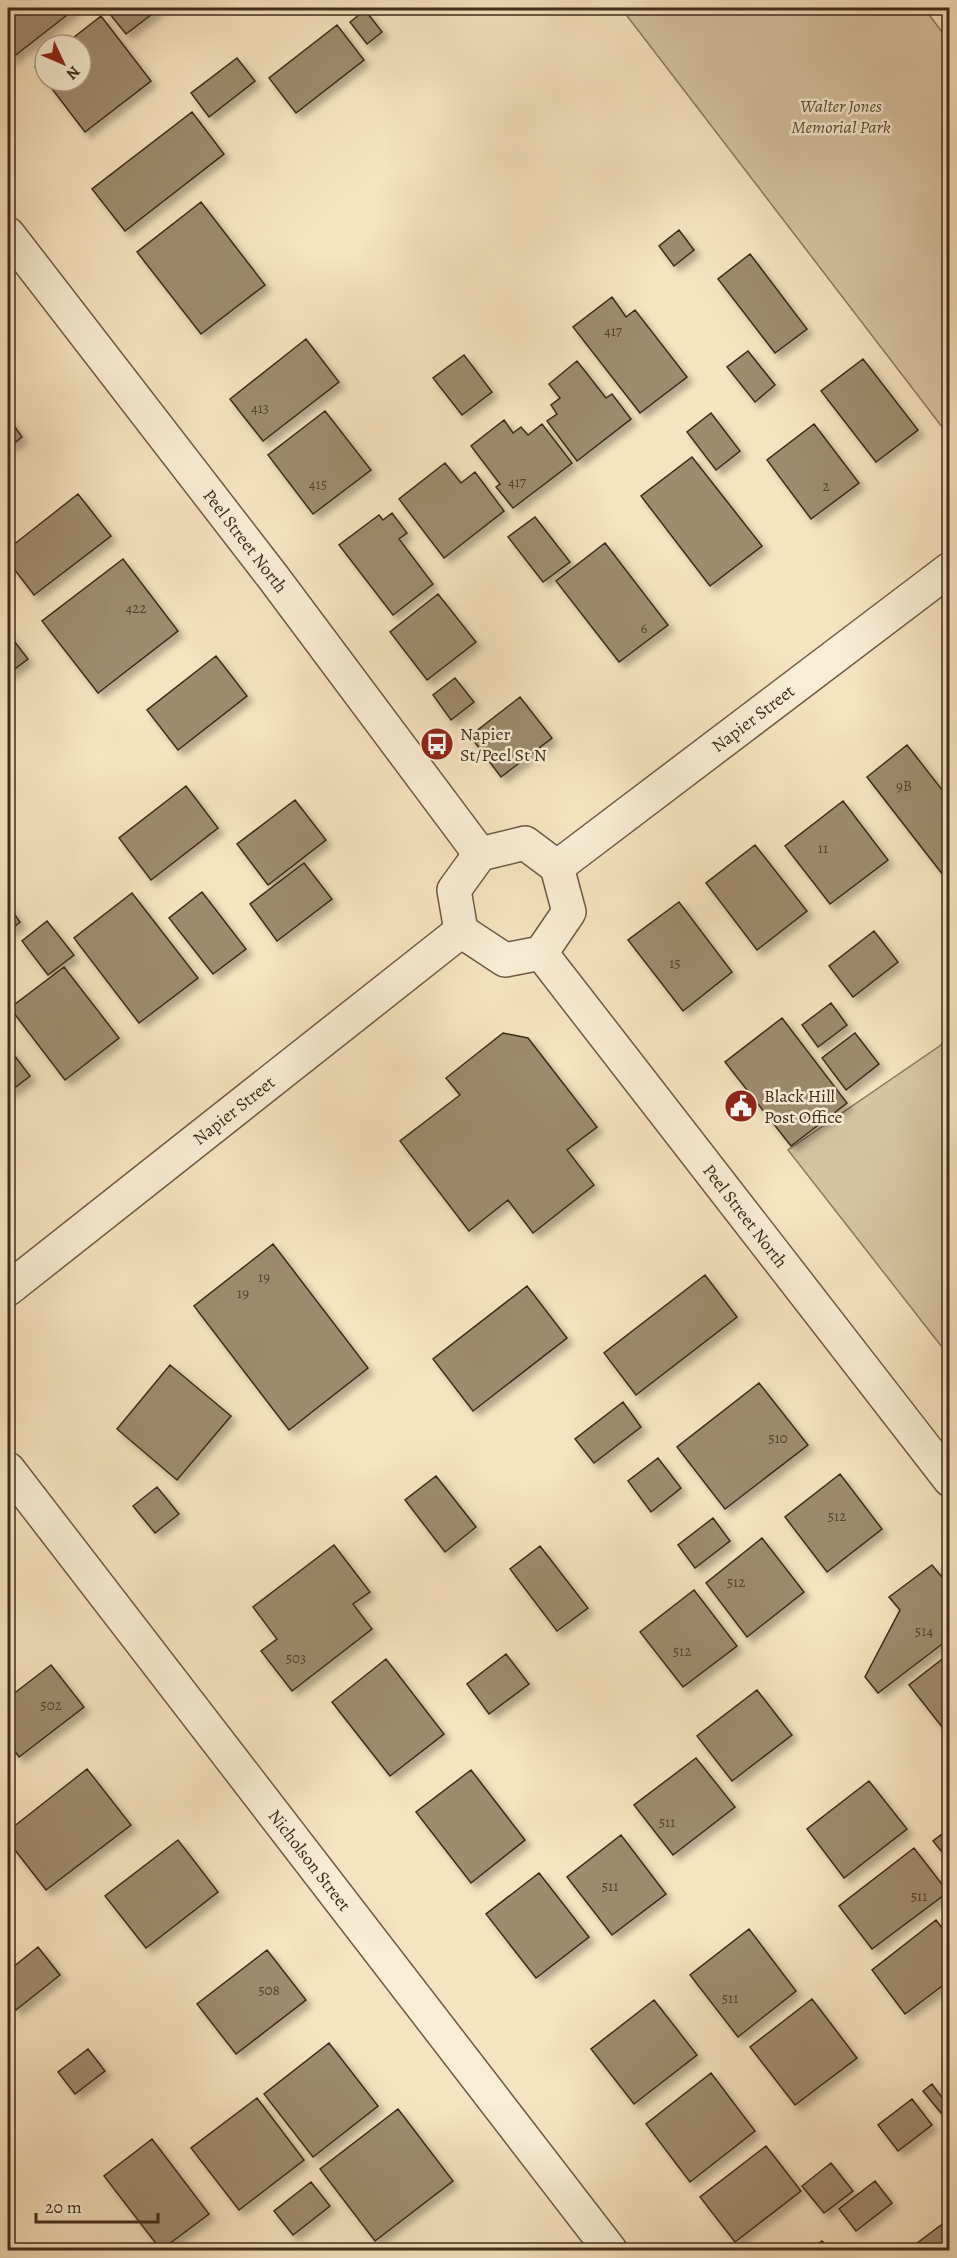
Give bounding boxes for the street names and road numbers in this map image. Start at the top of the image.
street label: Peel Street North [197,484,293,598]
street label: Napier Street [707,679,800,758]
street label: Napier Street [188,1070,280,1150]
street label: Peel Street North [697,1159,793,1273]
street label: Nicholson Street [263,1804,357,1916]

